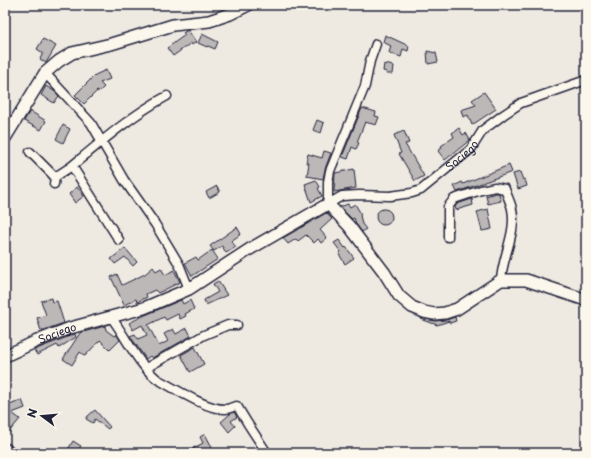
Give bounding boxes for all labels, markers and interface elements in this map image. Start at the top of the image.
street label: Sociego [441,137,482,175]
street label: Sociego [35,318,78,348]
north arrow [22,396,62,436]
text: N [23,406,41,420]

